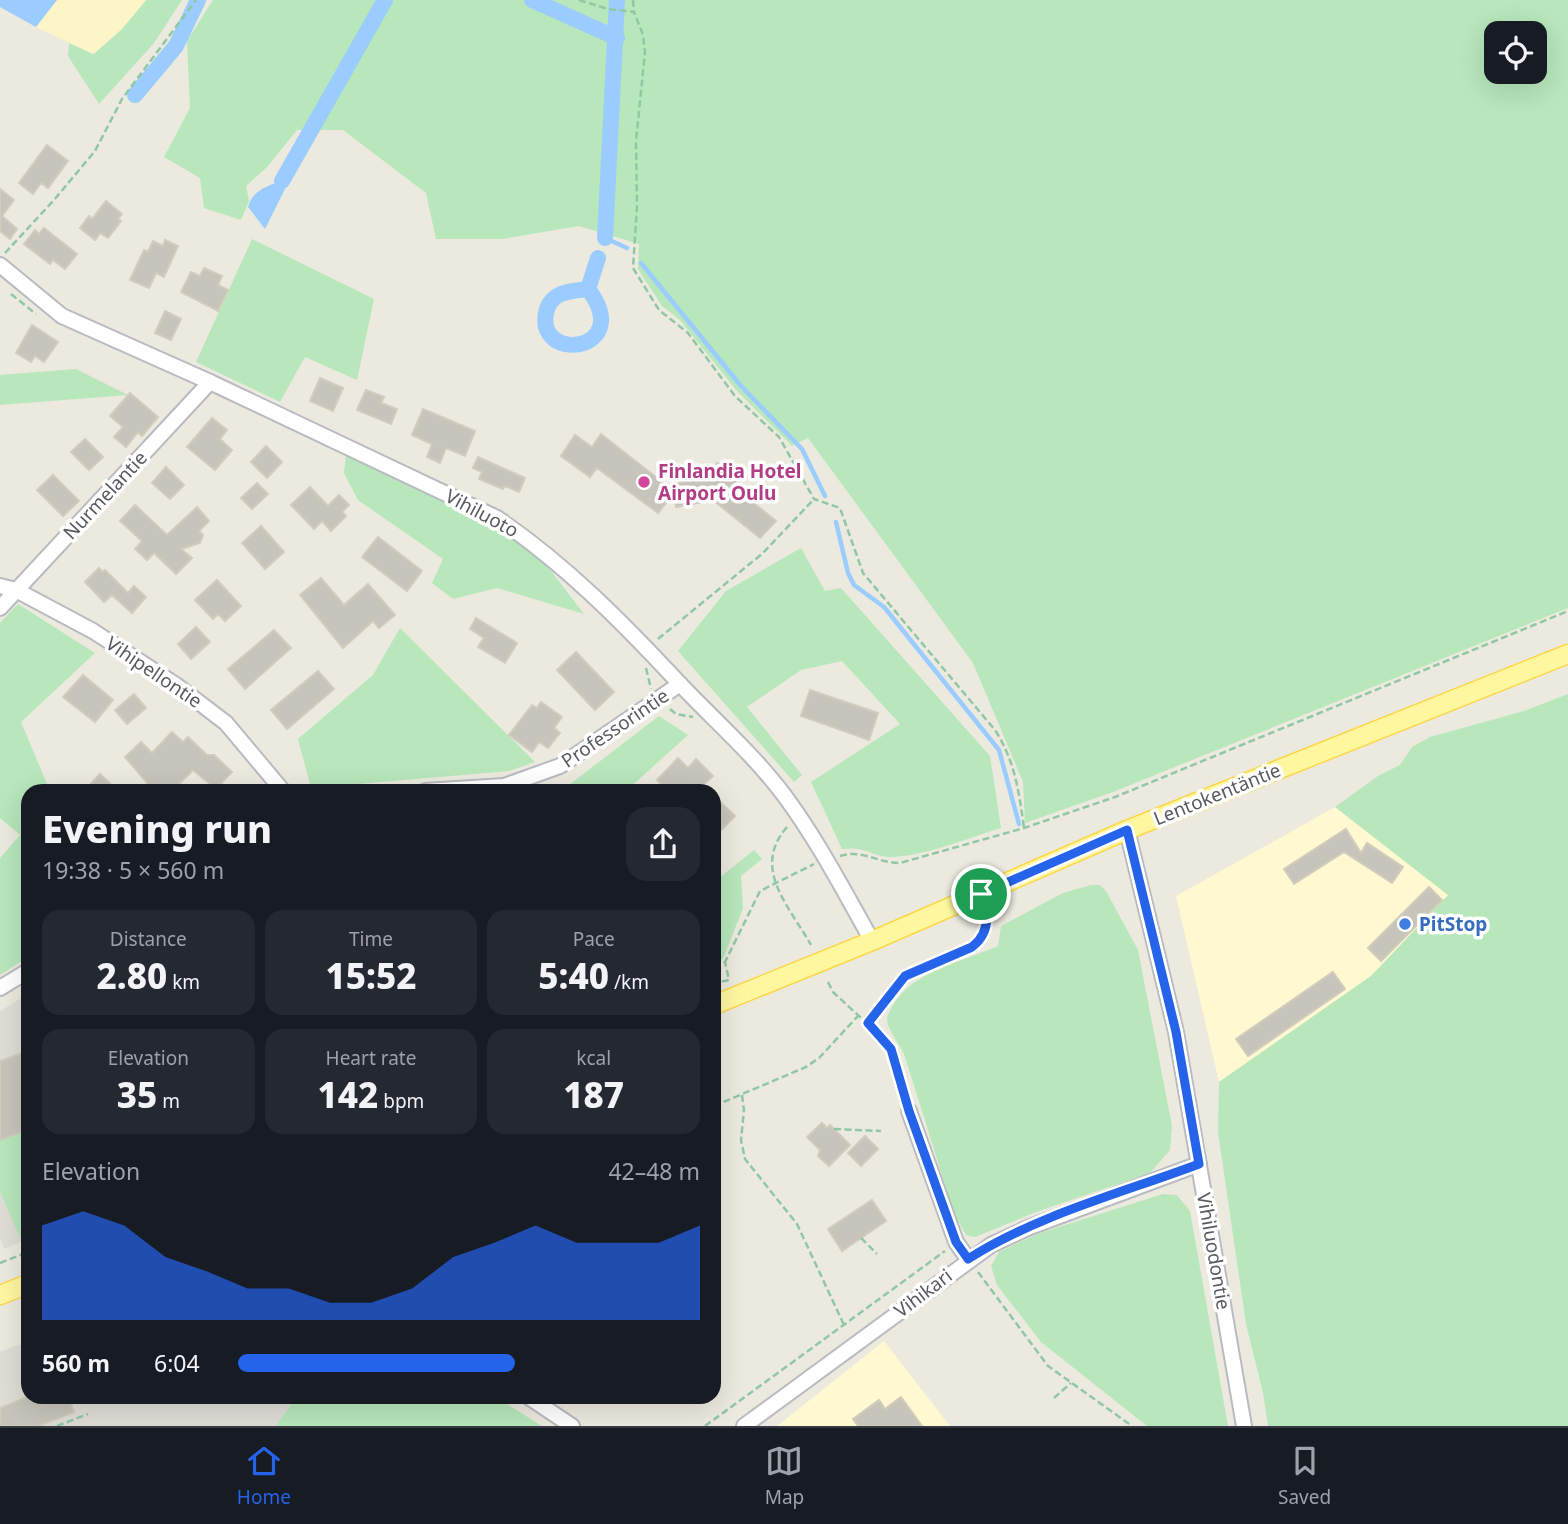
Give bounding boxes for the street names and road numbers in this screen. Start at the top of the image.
street label: Nurmelantie [57,445,153,545]
street label: Vihiluoto [441,483,523,543]
street label: Vihipellontie [101,630,207,714]
street label: Professorintie [556,682,674,774]
street label: Lentokentäntie [1149,757,1285,831]
street label: Vihiluodontie [1191,1190,1237,1312]
street label: Vihikari [889,1263,957,1323]

